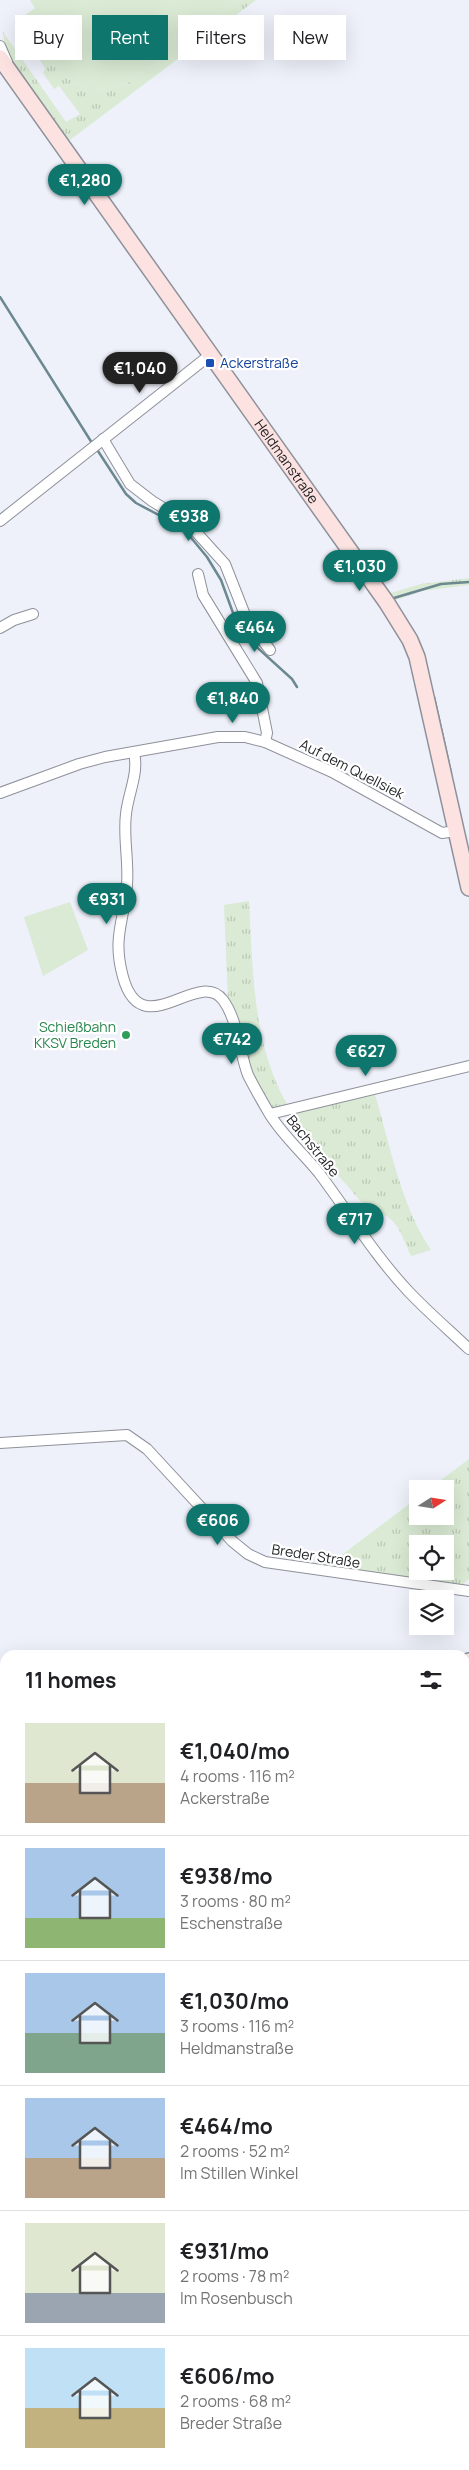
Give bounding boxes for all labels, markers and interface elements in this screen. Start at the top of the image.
chip: Buy [15,15,82,60]
chip: Rent [92,15,168,60]
chip: Filters [178,15,264,60]
chip: New [274,15,346,60]
pin: €1,280 [44,164,126,206]
text: €1,280 [59,169,111,191]
pin: €1,040 [99,352,181,394]
place label: Ackerstraße [220,353,298,372]
text: €1,040 [114,357,166,379]
marker: Ackerstraße [204,357,216,369]
street label: Heldmanstraße [250,415,324,507]
pin: €938 [159,500,219,542]
text: €938 [169,505,209,527]
pin: €1,030 [319,550,401,592]
text: €1,030 [334,555,386,577]
pin: €464 [225,610,285,653]
text: €464 [235,616,275,638]
pin: €1,840 [192,682,274,724]
text: €1,840 [207,687,259,709]
street label: Auf dem Quellsiek [297,734,409,804]
pin: €931 [77,882,137,925]
text: €931 [88,888,126,910]
place label: Schießbahn KKSV Breden [34,1017,116,1052]
pin: €742 [202,1022,262,1065]
text: €742 [213,1028,251,1050]
marker: Schießbahn KKSV Breden [120,1029,132,1041]
pin: €627 [336,1034,396,1077]
text: €627 [347,1040,385,1062]
street label: Bachstraße [283,1111,344,1181]
pin: €717 [325,1202,385,1245]
text: €717 [338,1208,373,1230]
north arrow [409,1480,454,1525]
map controls [409,1480,454,1635]
pin: €606 [188,1504,248,1546]
text: €606 [197,1509,239,1531]
button: locate [409,1535,454,1580]
street label: Breder Straße [270,1539,362,1572]
button: layers [409,1590,454,1635]
text: 11 homes [25,1666,116,1694]
icon: filters [417,1666,445,1694]
text: €1,040/mo [180,1737,290,1765]
icon: home [65,1743,125,1803]
text: 4 rooms · 116 m² [180,1765,295,1787]
text: Ackerstraße [180,1787,270,1809]
text: €938/mo [180,1862,273,1890]
icon: home [65,1868,125,1928]
text: 3 rooms · 80 m² [180,1890,291,1912]
text: Eschenstraße [180,1912,283,1934]
text: €1,030/mo [180,1987,289,2015]
icon: home [65,1993,125,2053]
text: 3 rooms · 116 m² [180,2015,294,2037]
text: Heldmanstraße [180,2037,294,2059]
text: €464/mo [180,2112,273,2140]
icon: home [65,2118,125,2178]
text: 2 rooms · 52 m² [180,2140,290,2162]
text: Im Stillen Winkel [180,2162,299,2184]
text: €931/mo [180,2237,269,2265]
icon: home [65,2243,125,2303]
text: 2 rooms · 78 m² [180,2265,289,2287]
text: Im Rosenbusch [180,2287,293,2309]
text: €606/mo [180,2362,274,2390]
icon: home [65,2368,125,2428]
text: 2 rooms · 68 m² [180,2390,291,2412]
text: Breder Straße [180,2412,282,2434]

